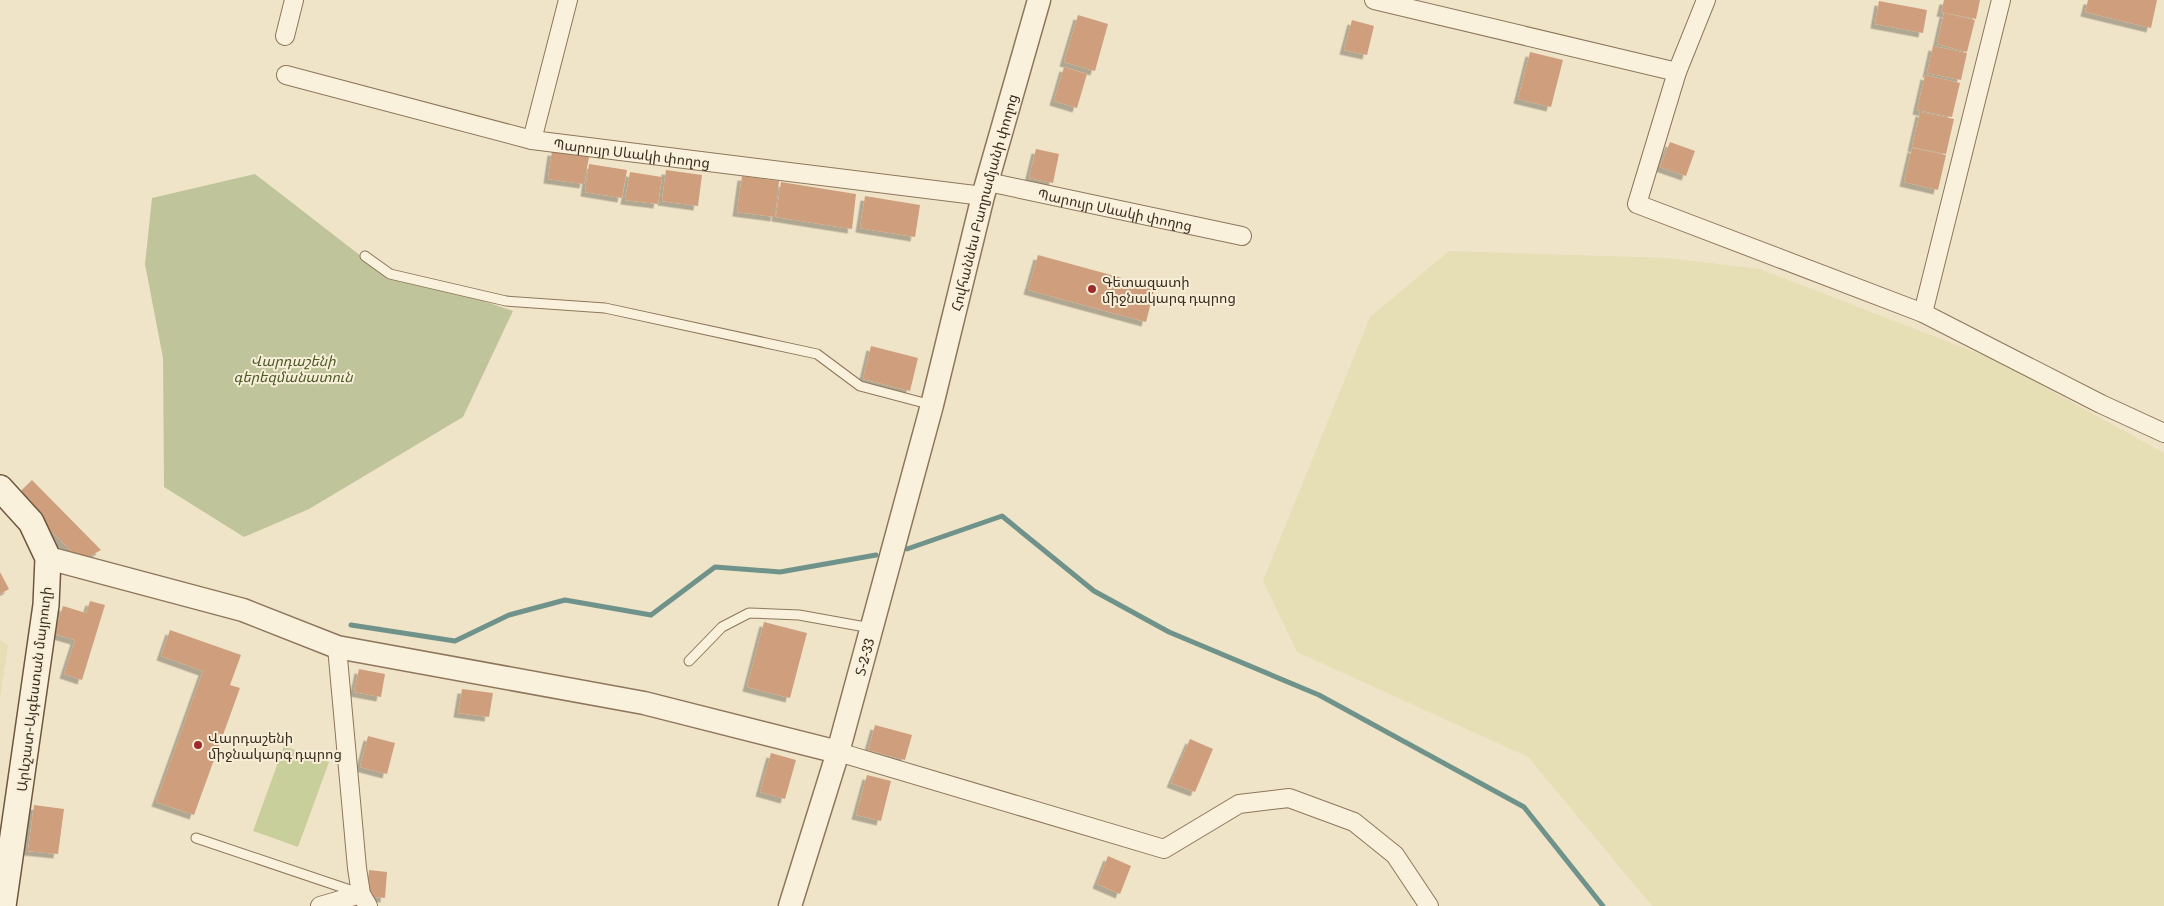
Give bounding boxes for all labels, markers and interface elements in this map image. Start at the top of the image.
street label: Հովհաննես Բաղրամյանի փողոց [945,91,1022,313]
street label: Պարույր Սևակի փողոց [552,133,711,172]
street label: Պարույր Սևակի փողոց [1036,183,1194,235]
place label: Գետազատի միջնակարգ դպրոց [1102,271,1236,307]
marker: Գետազատի միջնակարգ դպրոց [1086,283,1098,295]
park label: Վարդաշենի գերեզմանատուն [233,350,353,386]
street label: Արևշատ-Այգեստան մայրուղի [10,585,56,793]
street label: Տ-2-33 [849,636,878,678]
place label: Վարդաշենի միջնակարգ դպրոց [208,727,342,763]
marker: Վարդաշենի միջնակարգ դպրոց [192,739,204,751]

